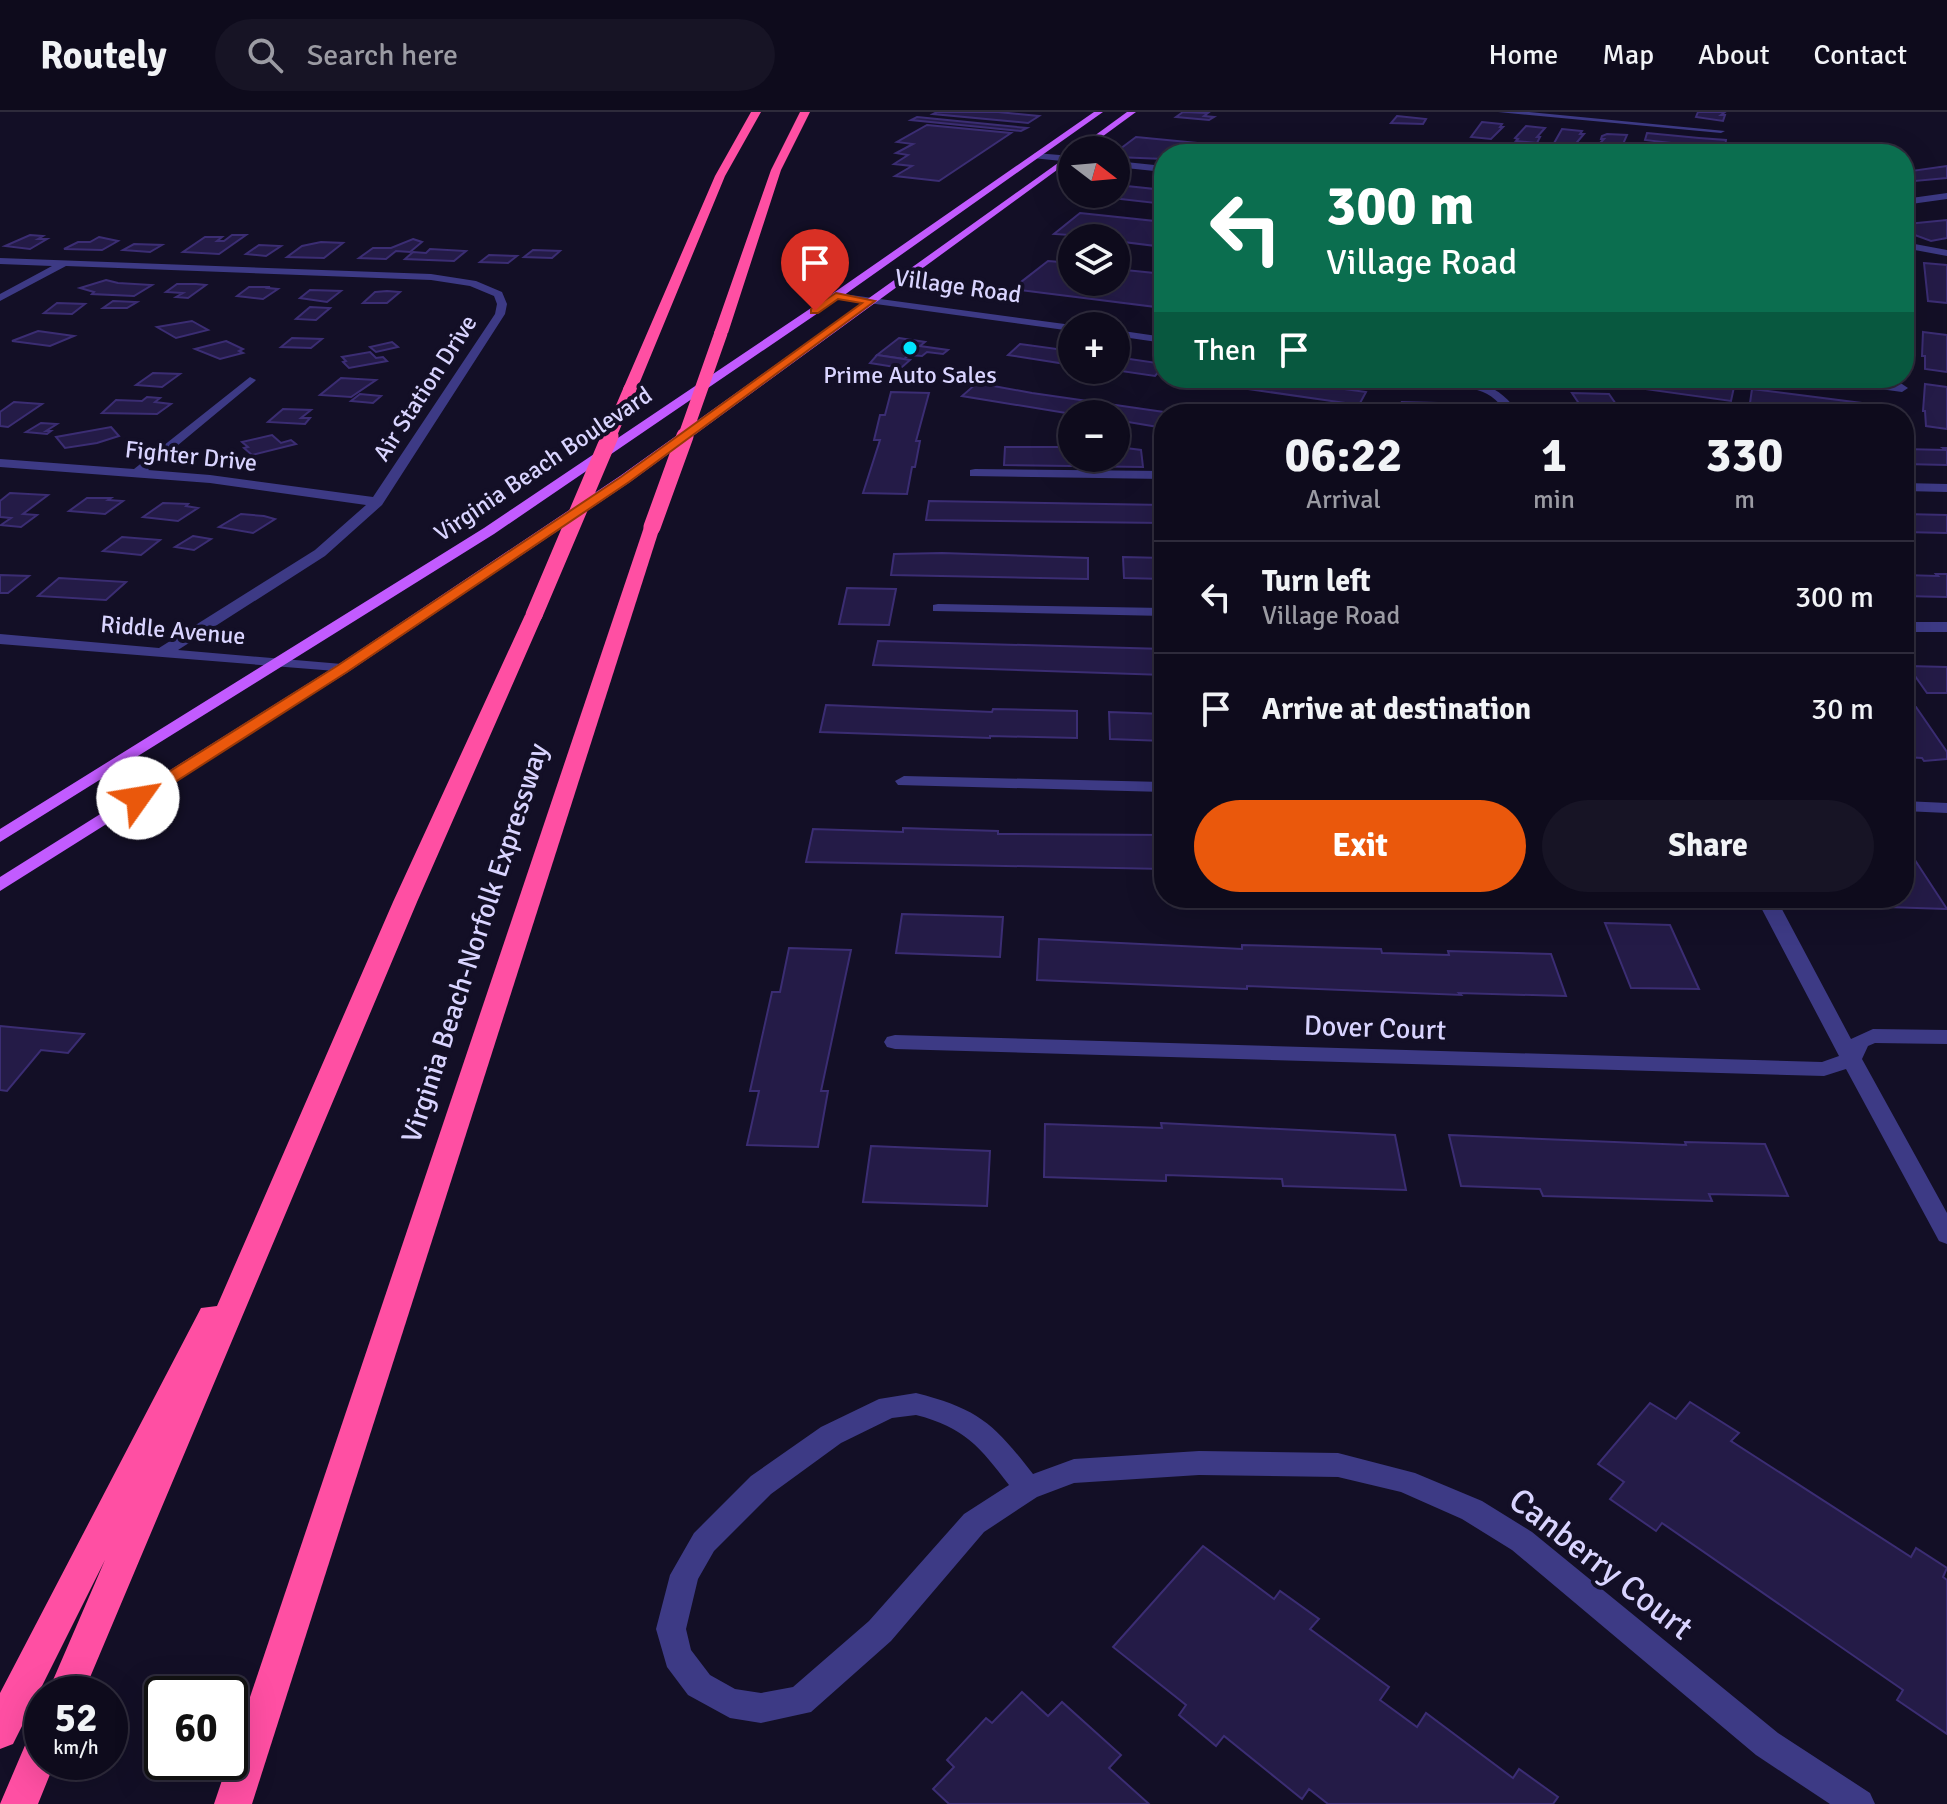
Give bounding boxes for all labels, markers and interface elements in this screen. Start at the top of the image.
search box [215,19,775,91]
text: Routely [40,32,167,79]
icon: search [243,33,287,77]
text: Search here [307,37,458,74]
text: Home [1489,38,1558,72]
text: Map [1602,38,1654,72]
text: About [1698,38,1770,72]
text: Contact [1814,38,1907,72]
north arrow [1058,136,1130,208]
map controls [1058,136,1130,472]
text: 300 m [1326,171,1474,240]
icon: left [1194,176,1298,280]
button: layers [1058,224,1130,296]
pin [781,229,849,311]
text: Village Road [1326,240,1517,285]
icon: arrive [793,241,837,285]
street label: Village Road [893,262,1023,310]
street label: Air Station Drive [367,309,483,467]
button: + [1058,312,1130,384]
icon: arrive [1272,328,1316,372]
text: Then [1194,332,1256,369]
marker: Prime Auto Sales [901,339,919,357]
place label: Prime Auto Sales [823,360,997,390]
street label: Virginia Beach Boulevard [428,380,658,548]
button: − [1058,400,1130,472]
text: 06:22 [1285,426,1402,485]
text: 1 [1541,426,1567,485]
text: 330 [1706,426,1783,485]
street label: Fighter Drive [123,434,259,478]
text: Arrival [1306,484,1381,516]
text: min [1533,484,1575,516]
text: m [1734,484,1755,516]
text: Turn left [1262,563,1371,600]
icon: left [1194,575,1238,619]
text: 300 m [1795,579,1874,616]
text: Village Road [1262,600,1400,632]
street label: Riddle Avenue [99,609,247,651]
icon: arrive [1194,687,1238,731]
text: Arrive at destination [1262,691,1531,728]
text: 30 m [1811,691,1874,728]
street label: Virginia Beach-Norfolk Expressway [394,739,556,1147]
position arrow [96,756,180,840]
button: Exit [1194,800,1526,892]
button: Share [1542,800,1874,892]
street label: Dover Court [1303,1009,1447,1047]
street label: Canberry Court [1501,1479,1701,1649]
speed limit sign: 60 [144,1676,248,1780]
text: 52 [54,1693,98,1743]
text: km/h [53,1735,99,1760]

